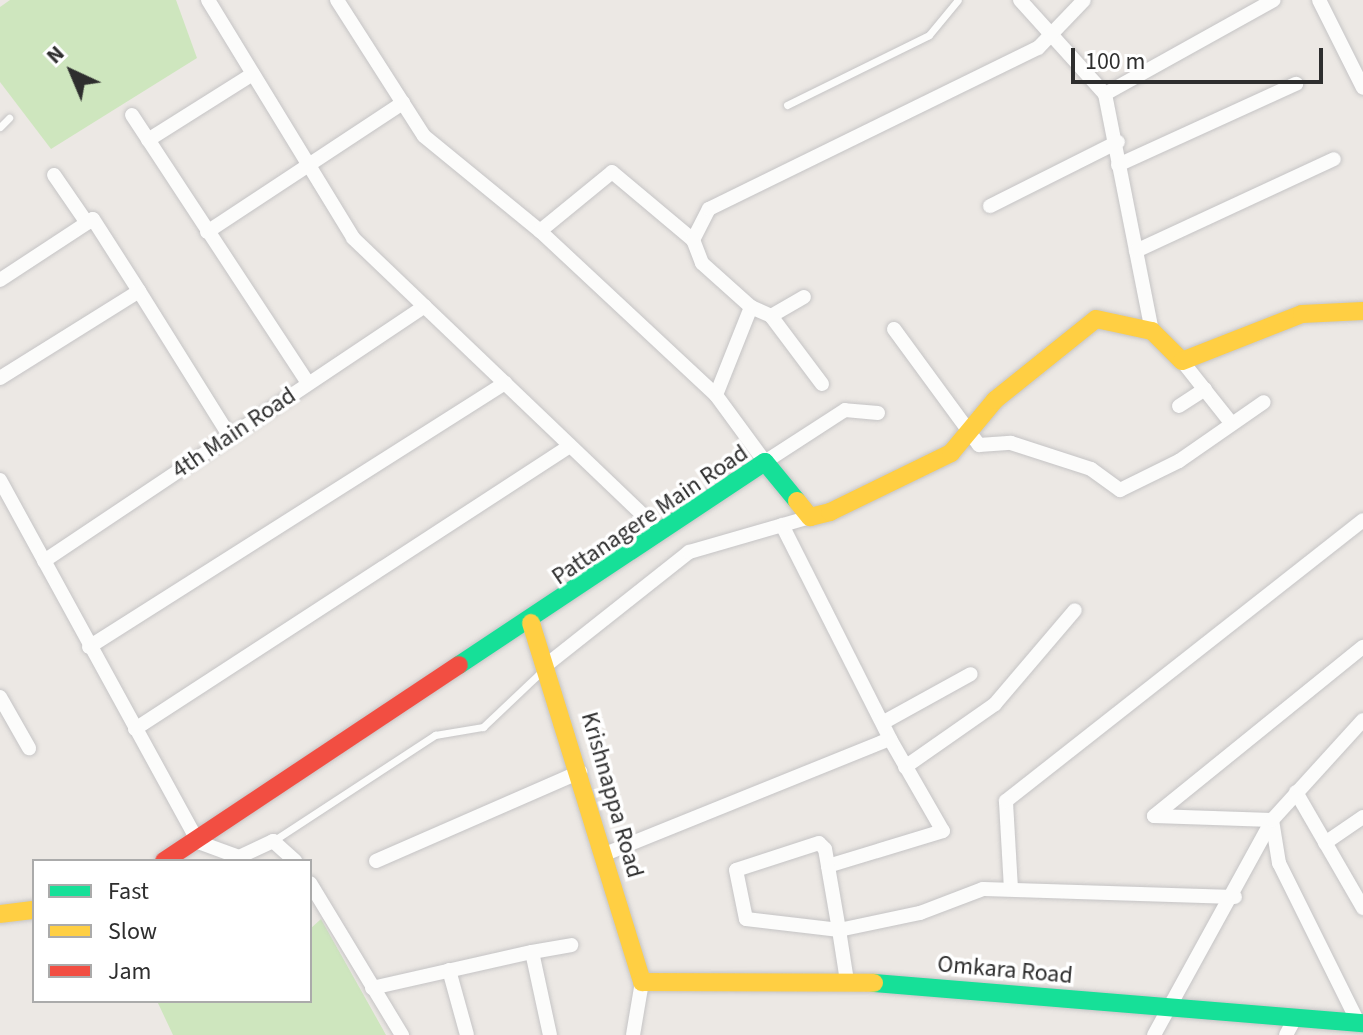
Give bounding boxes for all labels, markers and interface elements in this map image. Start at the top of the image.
north arrow [32,32,112,112]
scale bar [1075,32,1327,82]
text: N [39,38,72,71]
text: 100 m [1085,44,1145,79]
street label: 4th Main Road [167,381,301,485]
street label: Pattanagere Main Road [547,439,753,591]
street label: Krishnappa Road [575,709,649,881]
legend [32,859,312,1003]
text: Fast [108,874,149,909]
text: Slow [108,914,157,949]
street label: Omkara Road [936,950,1074,990]
text: Jam [108,954,152,989]

